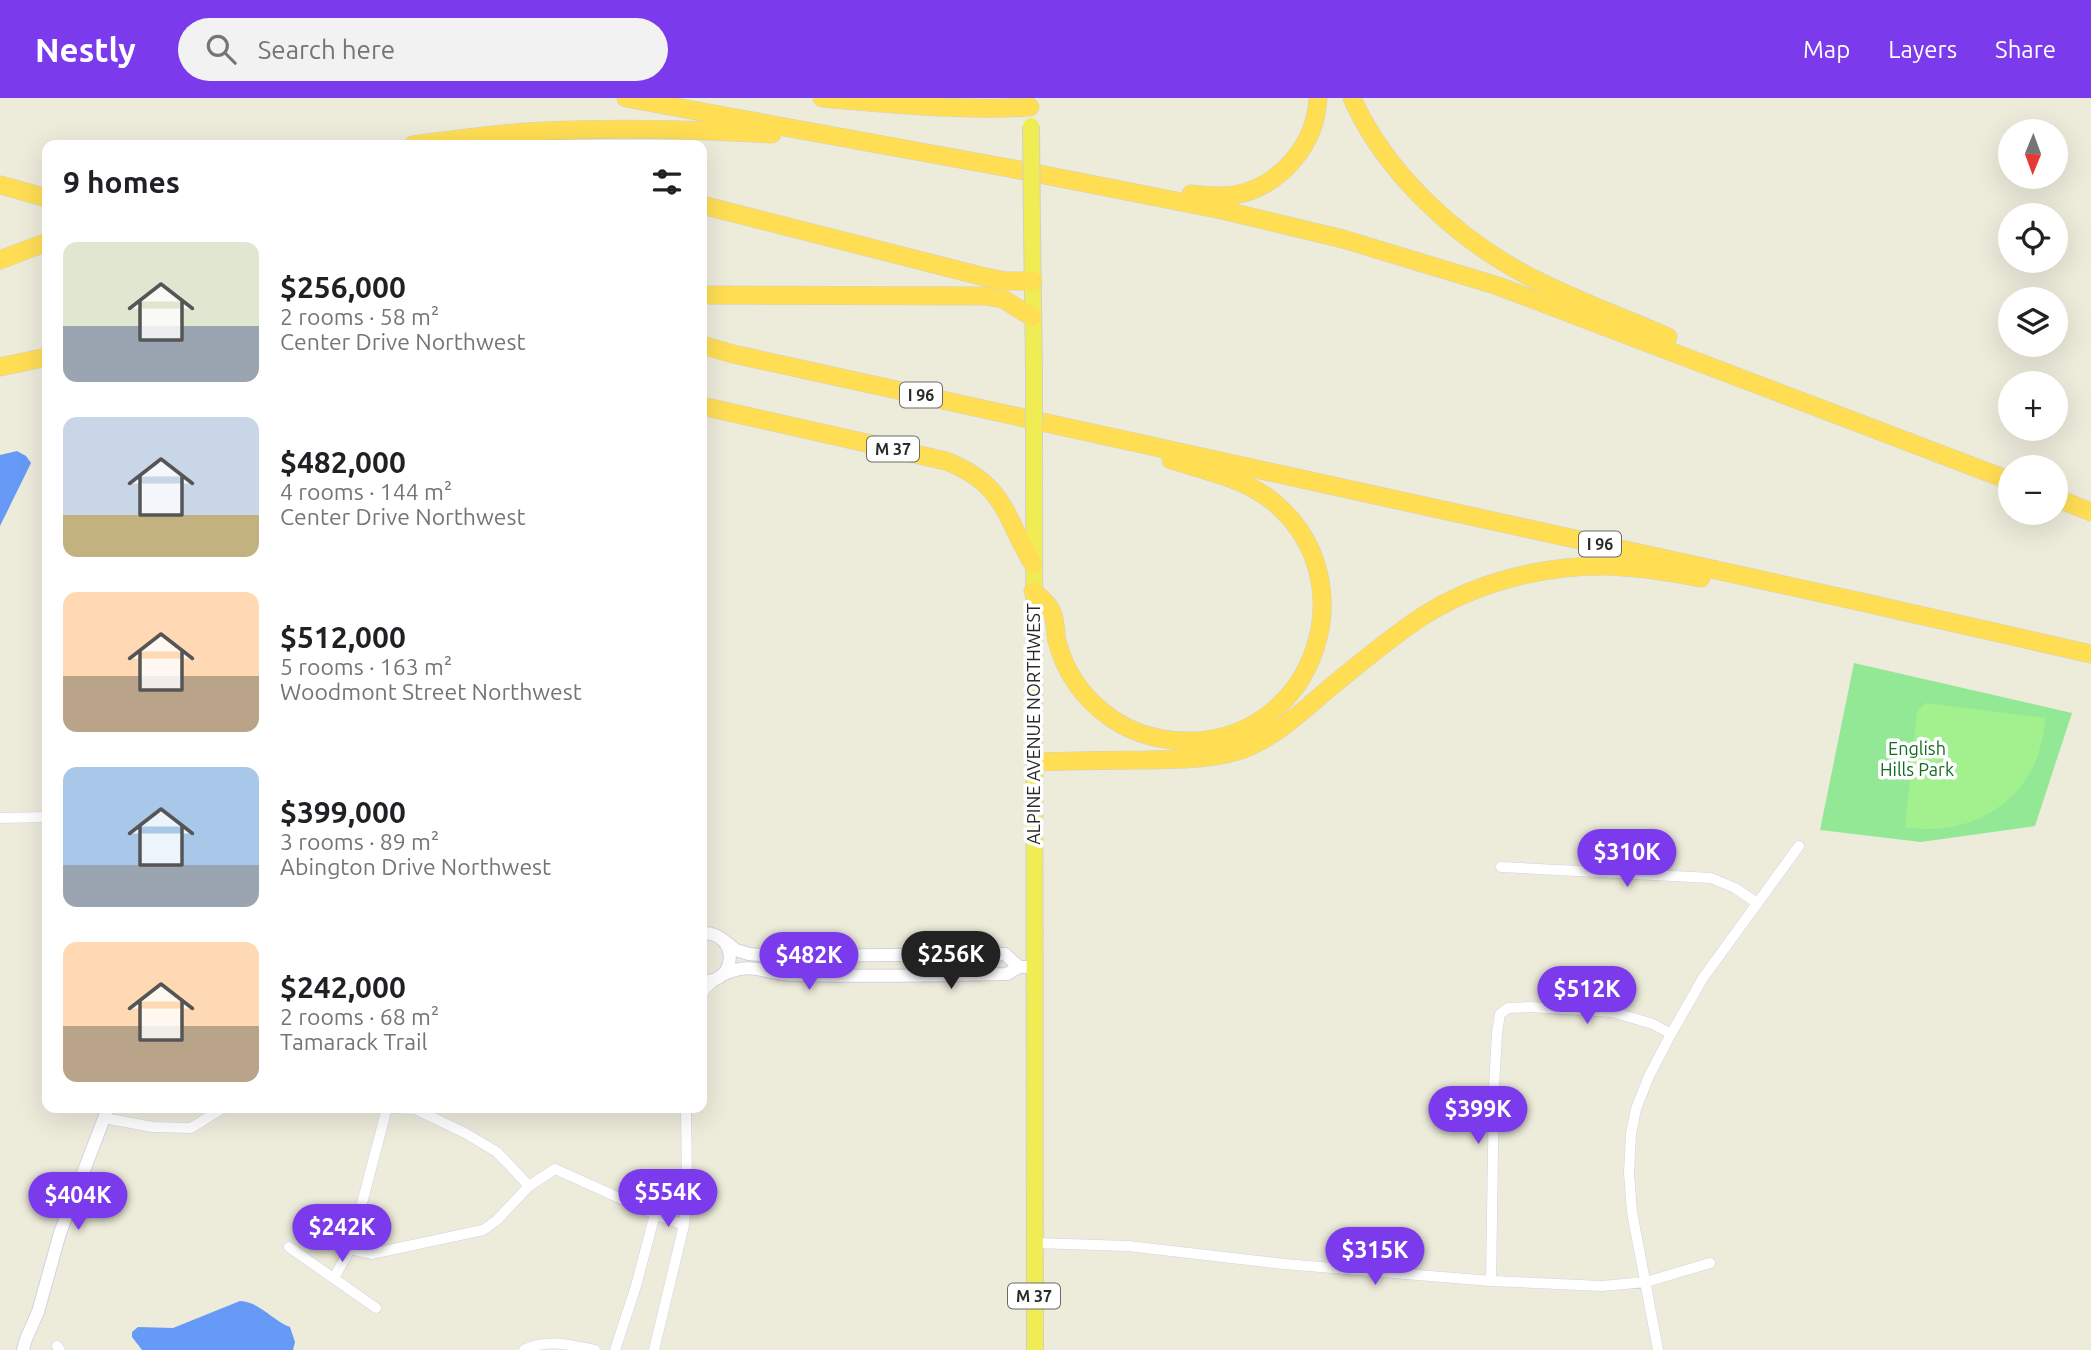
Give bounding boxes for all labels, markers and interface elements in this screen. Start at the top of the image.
search box [178,18,668,81]
icon: search [202,30,240,68]
text: Nestly [35,31,136,68]
text: Search here [258,35,395,64]
text: Map [1803,36,1850,63]
text: Layers [1888,36,1957,63]
text: Share [1995,36,2056,63]
north arrow [1998,119,2068,189]
map controls [1998,119,2068,525]
icon: filters [648,163,686,201]
text: 9 homes [63,165,180,199]
button: locate [1998,203,2068,273]
icon: home [119,270,203,354]
text: $256,000 [280,270,406,304]
button: layers [1998,287,2068,357]
text: 2 rooms · 58 m² [280,304,439,329]
text: Center Drive Northwest [280,329,526,354]
button: + [1998,371,2068,441]
road number: I 96 [900,382,942,408]
road number: M 37 [867,436,919,462]
icon: home [119,445,203,529]
text: $482,000 [280,445,406,479]
button: − [1998,455,2068,525]
text: 4 rooms · 144 m² [280,479,452,504]
text: Center Drive Northwest [280,504,526,529]
road number: I 96 [1579,532,1621,556]
street label: ALPINE AVENUE NORTHWEST [1023,603,1043,845]
icon: home [119,620,203,704]
text: $512,000 [280,620,406,654]
text: 5 rooms · 163 m² [280,654,452,679]
text: Woodmont Street Northwest [280,679,582,704]
park label: English Hills Park [1880,738,1954,779]
icon: home [119,795,203,879]
text: $399,000 [280,795,406,829]
text: 3 rooms · 89 m² [280,829,439,854]
pin: $310K [1578,830,1676,889]
text: $310K [1593,839,1661,864]
text: Abington Drive Northwest [280,854,551,879]
pin: $482K [760,932,858,992]
pin: $256K [902,932,1000,991]
text: $256K [917,941,985,966]
text: $482K [775,942,843,967]
pin: $512K [1538,967,1636,1026]
icon: home [119,970,203,1054]
text: $242,000 [280,970,406,1004]
text: $512K [1553,976,1621,1001]
text: 2 rooms · 68 m² [280,1004,439,1029]
text: Tamarack Trail [280,1029,428,1054]
pin: $399K [1429,1086,1527,1146]
text: $399K [1444,1096,1512,1121]
pin: $554K [619,1170,717,1229]
pin: $404K [29,1172,127,1232]
text: $554K [634,1179,702,1204]
text: $404K [44,1182,112,1207]
pin: $242K [293,1204,391,1264]
text: $242K [308,1214,376,1239]
pin: $315K [1326,1228,1424,1287]
text: $315K [1341,1237,1409,1262]
road number: M 37 [1008,1284,1060,1308]

